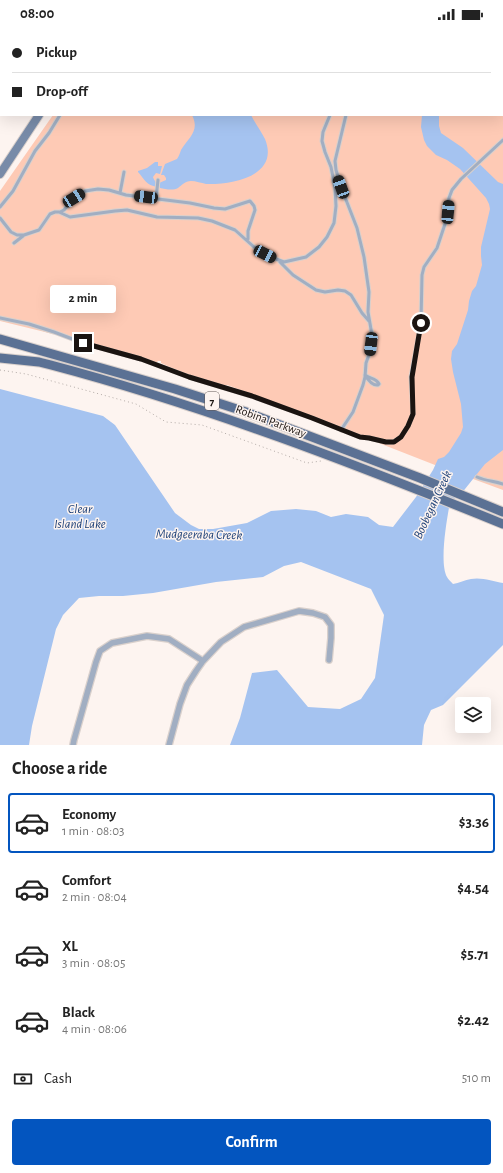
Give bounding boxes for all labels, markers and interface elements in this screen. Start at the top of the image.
text: 08:00 [20,6,54,21]
text: Pickup [36,45,77,60]
text: Drop-off [36,84,88,99]
car [331,174,351,200]
car [61,187,87,209]
car [133,190,159,204]
car [441,200,455,224]
car [252,243,278,265]
callout: 2 min [50,285,116,313]
text: 2 min [69,292,97,305]
route start [412,314,430,332]
car [364,331,378,357]
route end [74,334,92,352]
road number: 7 [205,392,219,410]
street label: Robina Parkway [234,403,308,440]
water label: Boobegan Creek [412,469,454,541]
water label: Clear Island Lake [54,503,106,531]
water label: Mudgeeraba Creek [156,528,242,542]
map controls [455,697,491,733]
button: layers [455,697,491,733]
text: Choose a ride [12,760,107,778]
icon: car [14,805,50,841]
text: Economy [62,807,116,822]
text: $3.36 [459,815,489,830]
text: 1 min · 08:03 [62,825,124,838]
icon: car [14,871,50,907]
text: Comfort [62,873,111,888]
text: $4.54 [457,881,489,896]
text: 2 min · 08:04 [62,891,127,904]
icon: car [14,937,50,973]
text: XL [62,939,78,954]
text: $5.71 [460,947,489,962]
text: 3 min · 08:05 [62,957,125,970]
icon: car [14,1003,50,1039]
text: Black [62,1005,95,1020]
text: $2.42 [457,1013,489,1028]
text: 4 min · 08:06 [62,1023,127,1036]
icon: cash [12,1068,34,1090]
text: Cash [44,1071,72,1086]
text: 510 m [462,1072,491,1085]
button: Confirm [12,1119,491,1165]

